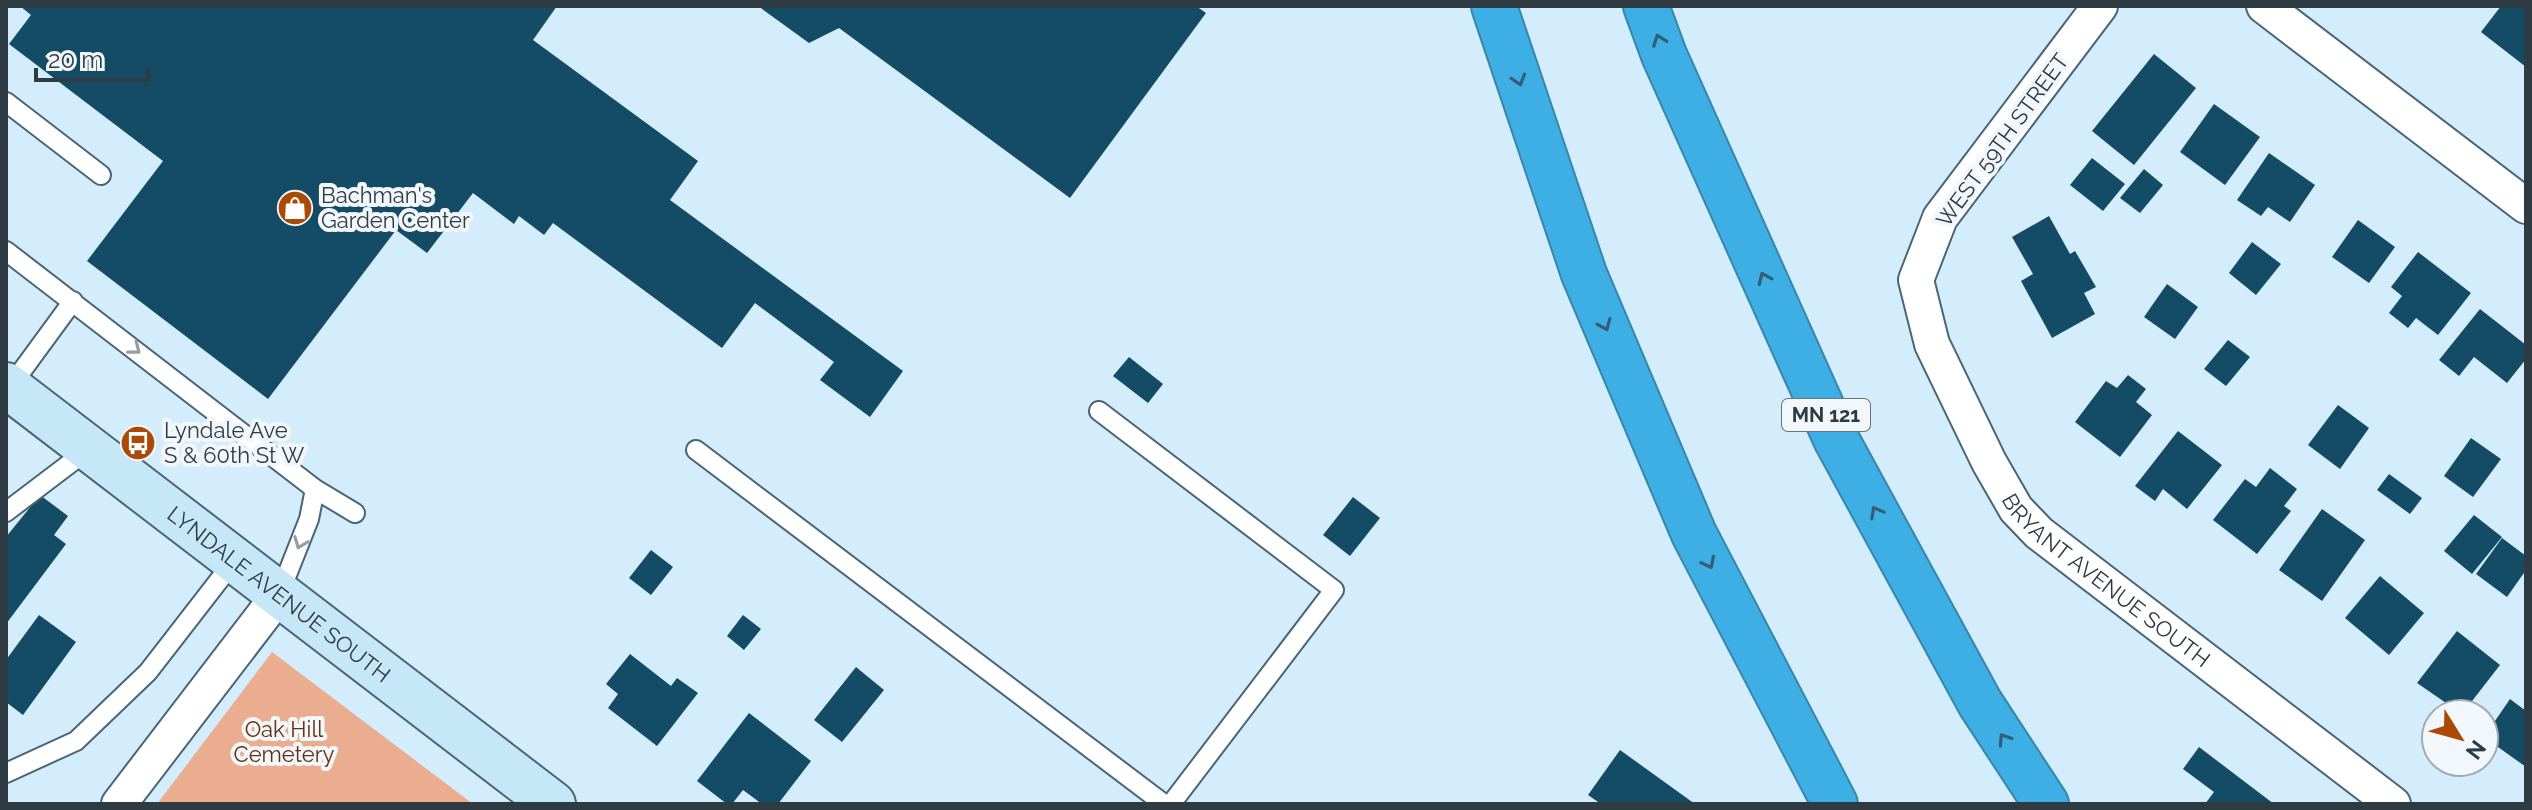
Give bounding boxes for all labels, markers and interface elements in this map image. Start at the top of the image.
scale bar [36,32,148,82]
one-way arrow [1652,34,1668,48]
text: 20 m [48,45,103,74]
street label: WEST 59TH STREET [1930,48,2074,232]
one-way arrow [1509,72,1525,86]
place label: Bachman's Garden Center [321,182,470,233]
shop icon: Bachman's Garden Center [276,189,314,227]
one-way arrow [1758,271,1774,286]
one-way arrow [1595,317,1612,331]
one-way arrow [125,339,140,354]
road number: MN 121 [1782,399,1870,431]
place label: Lyndale Ave S & 60th St W [164,417,304,468]
bus stop icon: Lyndale Ave S & 60th St W [119,424,157,462]
street label: BRYANT AVENUE SOUTH [1997,489,2215,672]
street label: LYNDALE AVENUE SOUTH [163,501,396,688]
one-way arrow [1871,506,1886,520]
one-way arrow [293,535,310,549]
one-way arrow [1699,555,1714,570]
north arrow [2420,698,2500,778]
park label: Oak Hill Cemetery [234,716,334,767]
one-way arrow [1998,733,2013,747]
text: N [2461,736,2491,765]

